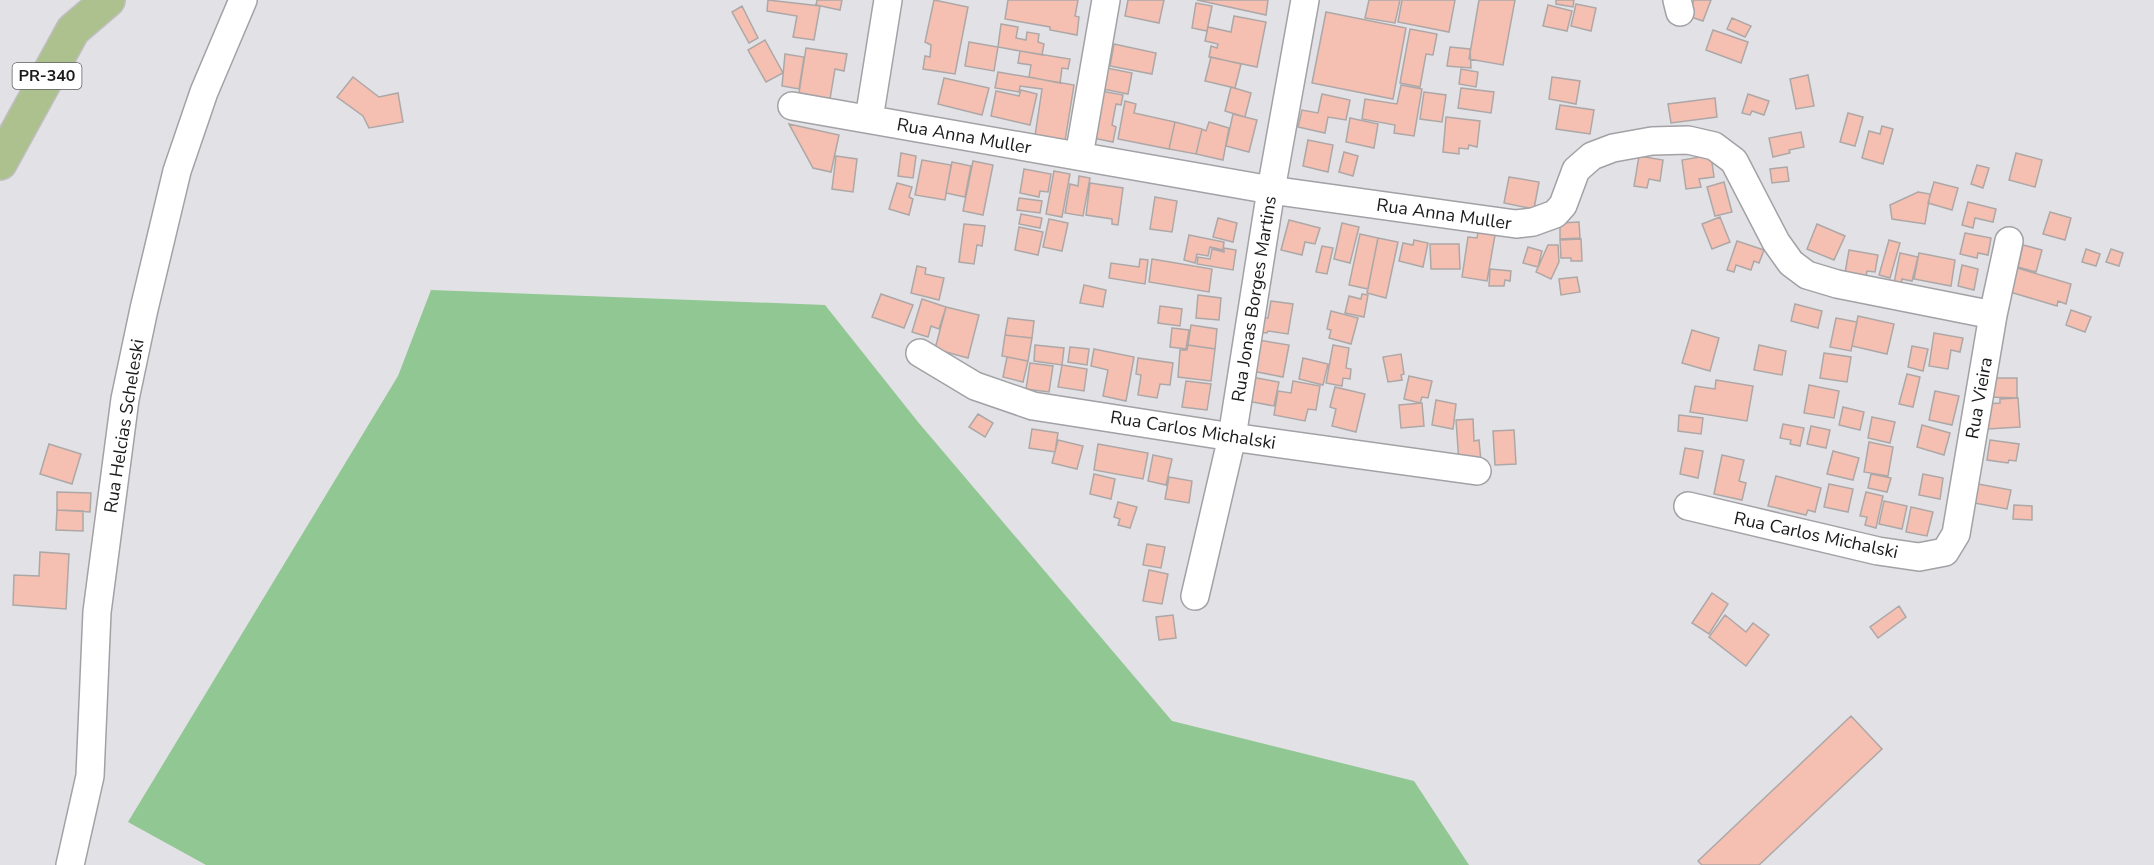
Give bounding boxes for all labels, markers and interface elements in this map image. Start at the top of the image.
road number: PR-340 [12,63,82,89]
street label: Rua Anna Muller [895,112,1034,160]
street label: Rua Anna Muller [1375,193,1514,235]
street label: Rua Jonas Borges Martins [1226,194,1282,404]
street label: Rua Helcias Scheleski [98,337,150,515]
street label: Rua Vieira [1960,355,1998,441]
street label: Rua Carlos Michalski [1108,405,1278,455]
street label: Rua Carlos Michalski [1732,506,1900,564]

